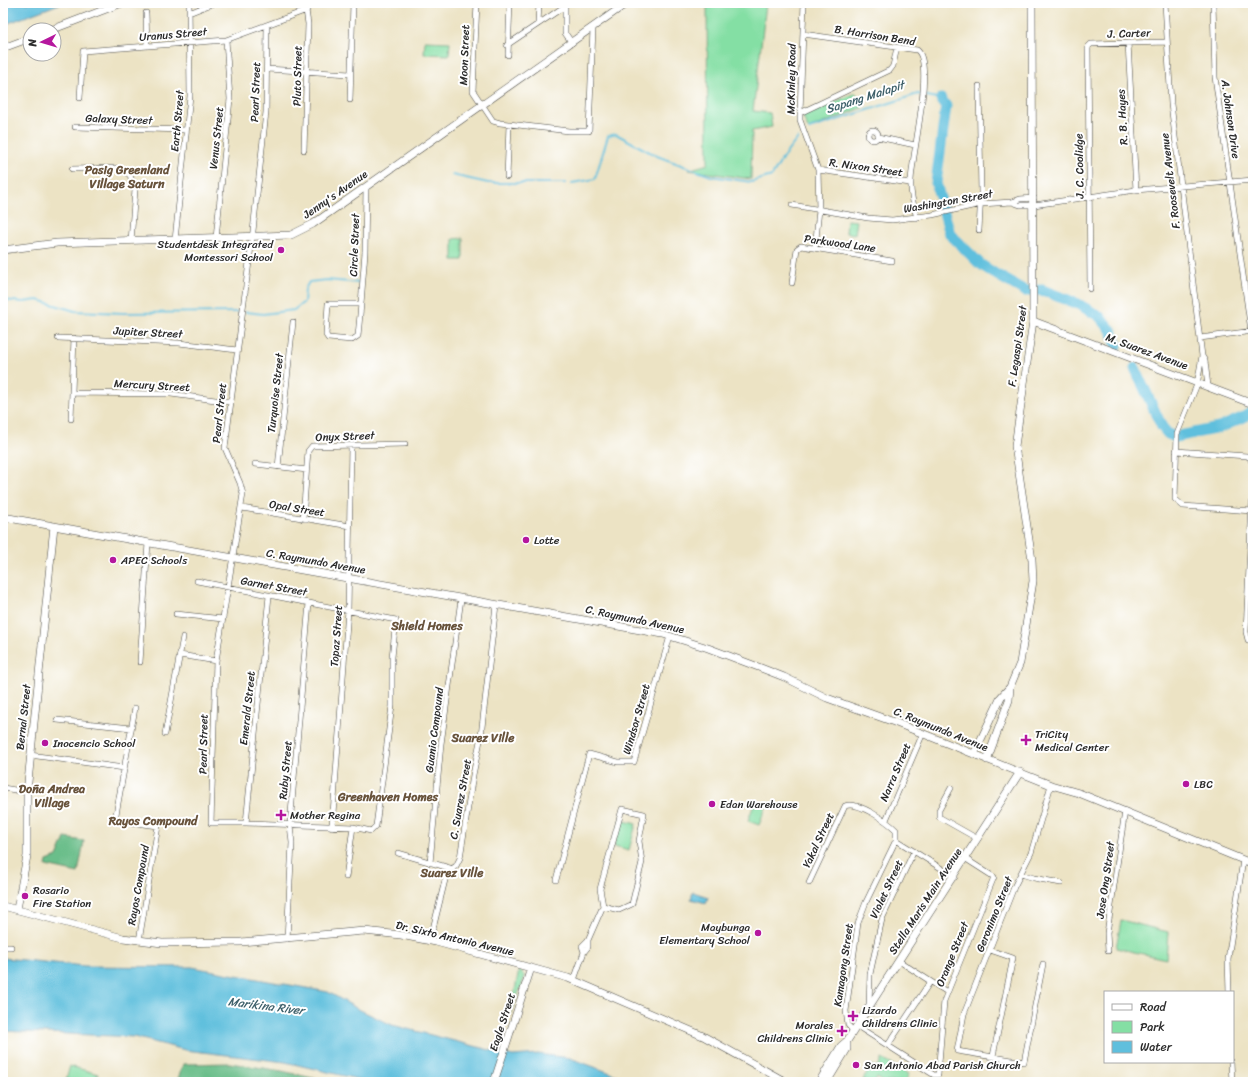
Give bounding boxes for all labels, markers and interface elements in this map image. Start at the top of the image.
street label: B. Harrison Bend [833,20,918,51]
north arrow [22,22,62,62]
street label: Uranus Street [138,22,208,47]
street label: J. Carter [1106,23,1151,44]
street label: Moon Street [454,24,475,86]
text: N [23,38,42,48]
street label: McKinley Road [781,42,802,115]
street label: Pluto Street [287,45,308,106]
street label: Pearl Street [245,61,266,122]
water label: Sapang Malapit [823,73,909,120]
street label: A. Johnson Drive [1215,77,1246,160]
street label: R. B. Hayes [1112,88,1133,145]
street label: Earth Street [165,89,190,153]
street label: Venus Street [204,106,229,170]
street label: Galaxy Street [85,109,153,130]
street label: F. Roosevelt Avenue [1155,132,1186,230]
street label: J. C. Coolidge [1069,133,1090,200]
street label: R. Nixon Street [828,153,904,182]
district label: Pasig Greenland Village Saturn [85,159,171,195]
street label: Jenny's Avenue [298,165,372,224]
street label: Washington Street [902,184,995,219]
street label: Circle Street [344,213,365,277]
street label: Parkwood Lane [803,229,877,258]
place label: Studentdesk Integrated Montessori School [157,235,274,267]
marker: Studentdesk Integrated Montessori School [276,245,286,255]
street label: F. Legaspi Street [1002,304,1033,388]
street label: Jupiter Street [112,321,184,344]
street label: M. Suarez Avenue [1103,328,1191,375]
street label: Turquoise Street [262,352,289,434]
street label: Mercury Street [114,374,191,397]
street label: Pearl Street [207,382,232,444]
street label: Onyx Street [315,426,376,447]
street label: Opal Street [268,495,326,522]
place label: Lotte [534,531,560,550]
marker: Lotte [521,535,531,545]
street label: C. Raymundo Avenue [265,543,368,580]
place label: APEC Schools [120,551,188,570]
marker: APEC Schools [108,555,118,565]
street label: Garnet Street [239,571,309,602]
street label: C. Raymundo Avenue [584,600,687,639]
street label: Topaz Street [325,604,348,667]
district label: Shield Homes [390,615,463,637]
street label: Emerald Street [234,670,261,746]
street label: Windsor Street [617,681,656,757]
street label: Bernal Street [11,683,36,751]
street label: Guanio Compound [420,685,449,774]
street label: C. Raymundo Avenue [891,702,992,757]
street label: Pearl Street [193,713,214,774]
place label: TriCity Medical Center [1035,725,1109,757]
district label: Suarez Ville [451,727,515,749]
place label: Inocencio School [52,734,136,753]
marker: TriCity Medical Center [1020,734,1032,746]
marker: Inocencio School [40,738,50,748]
street label: Ruby Street [273,740,298,800]
street label: Narra Street [875,740,916,805]
street label: C. Suarez Street [444,757,477,841]
place label: LBC [1194,775,1213,794]
district label: Doña Andrea Village [19,778,85,814]
marker: LBC [1181,779,1191,789]
district label: Greenhaven Homes [337,786,438,808]
place label: Edan Warehouse [720,795,798,814]
marker: Edan Warehouse [707,799,717,809]
place label: Mother Regina [290,806,361,825]
marker: Mother Regina [275,809,287,821]
street label: Yakal Street [797,809,840,871]
district label: Rayos Compound [108,810,199,832]
street label: Jose Ong Street [1091,840,1120,921]
street label: Rayos Compound [122,842,155,927]
street label: Stella Maris Main Avenue [884,844,968,958]
street label: Violet Street [864,856,909,922]
district label: Suarez Ville [420,862,484,884]
street label: Geronimo Street [971,873,1018,955]
place label: Rosario Fire Station [33,881,91,913]
marker: Rosario Fire Station [20,891,30,901]
street label: Dr. Sixto Antonio Avenue [394,916,516,961]
place label: Maybunga Elementary School [659,918,751,950]
street label: Orange Street [931,918,974,990]
street label: Kamagong Street [828,922,859,1008]
marker: Maybunga Elementary School [753,928,763,938]
water label: Marikina River [227,990,307,1022]
street label: Eagle Street [484,990,521,1054]
legend [1104,991,1234,1063]
text: Road [1140,996,1167,1018]
place label: Lizardo Childrens Clinic [862,1001,938,1033]
marker: Lizardo Childrens Clinic [847,1010,859,1022]
place label: Morales Childrens Clinic [757,1016,833,1048]
text: Park [1140,1016,1165,1038]
marker: Morales Childrens Clinic [836,1025,848,1037]
text: Water [1140,1036,1173,1058]
place label: San Antonio Abad Parish Church [864,1056,1021,1075]
marker: San Antonio Abad Parish Church [851,1060,861,1070]

